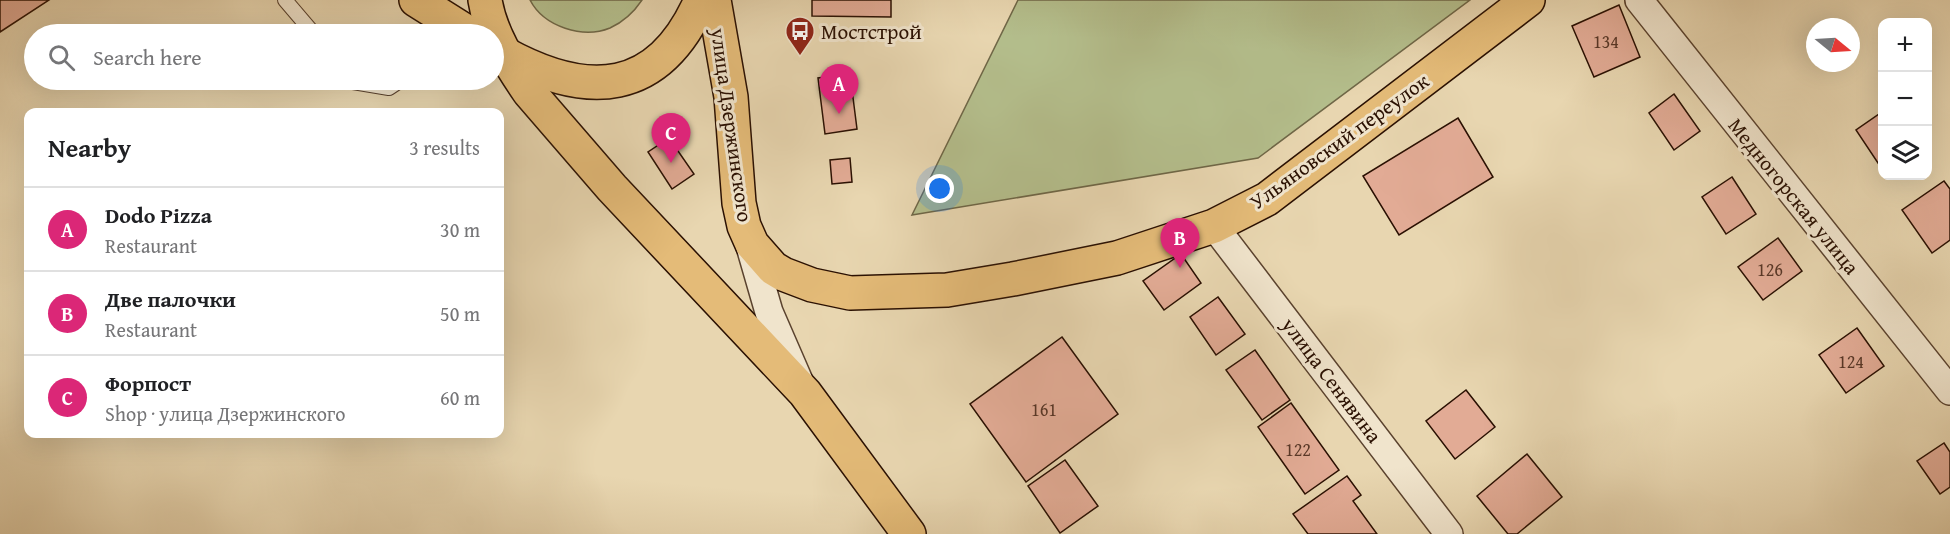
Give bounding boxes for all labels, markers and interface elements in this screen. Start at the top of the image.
bus stop icon: Мостстрой [784,15,816,57]
place label: Мостстрой [821,16,922,47]
north arrow [1806,18,1860,72]
map controls [1878,18,1932,180]
button: + [1878,18,1932,72]
search box [24,24,504,90]
street label: улица Дзержинского [703,25,761,224]
house number: 134 [1593,28,1619,55]
icon: search [45,41,78,74]
text: Search here [93,41,202,73]
pin: A [820,64,858,114]
street label: Ульяновский переулок [1243,65,1435,217]
button: − [1878,72,1932,126]
street label: Медногорская улица [1721,111,1867,281]
pin: C [652,114,690,163]
button: layers [1878,126,1932,180]
text: Nearby [48,128,131,167]
text: 3 results [409,133,480,162]
your location [925,174,954,203]
text: Dodo Pizza [105,199,212,231]
text: A [61,215,74,244]
text: 30 m [440,215,480,244]
pin: B [1160,218,1200,268]
text: Restaurant [105,231,197,260]
house number: 126 [1757,256,1783,283]
text: Две палочки [105,283,236,315]
text: B [61,299,74,328]
text: 50 m [440,299,480,328]
street label: улица Сенявина [1274,310,1390,449]
text: Restaurant [105,315,197,344]
house number: 124 [1838,348,1864,375]
text: Форпост [105,367,191,399]
text: C [62,383,73,412]
text: 60 m [440,383,480,412]
house number: 161 [1031,396,1057,423]
text: Shop · улица Дзержинского [105,399,346,428]
house number: 122 [1285,436,1311,463]

